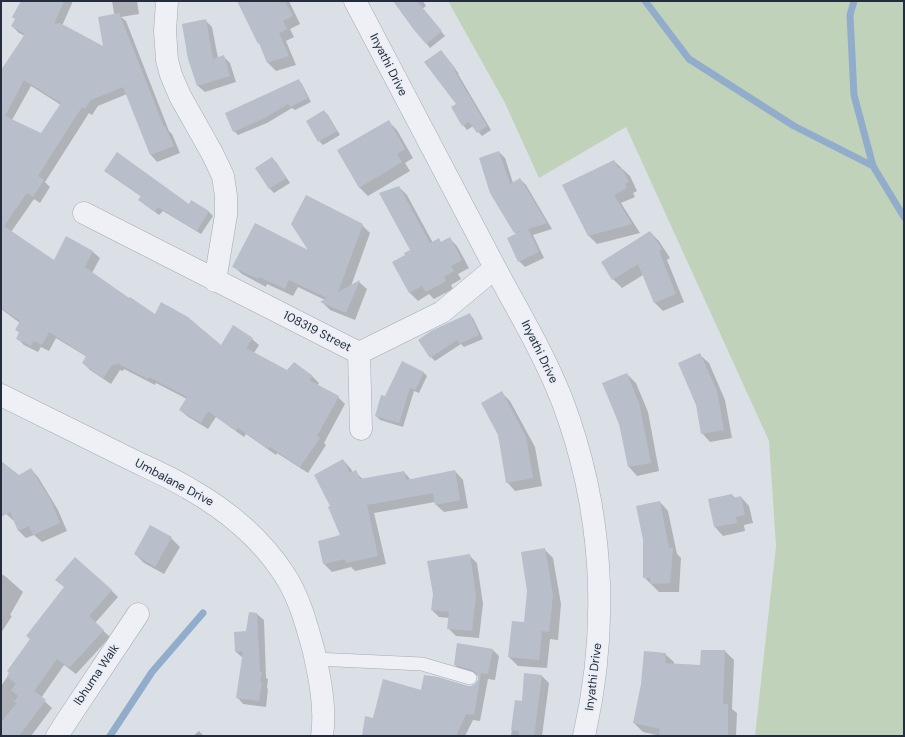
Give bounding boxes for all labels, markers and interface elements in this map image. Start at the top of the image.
street label: Inyathi Drive [366,31,410,99]
street label: 108319 Street [280,309,354,355]
street label: Inyathi Drive [518,318,560,386]
street label: Umbalane Drive [132,456,216,510]
street label: Ibhuma Walk [71,642,123,708]
street label: Inyathi Drive [583,642,605,712]

